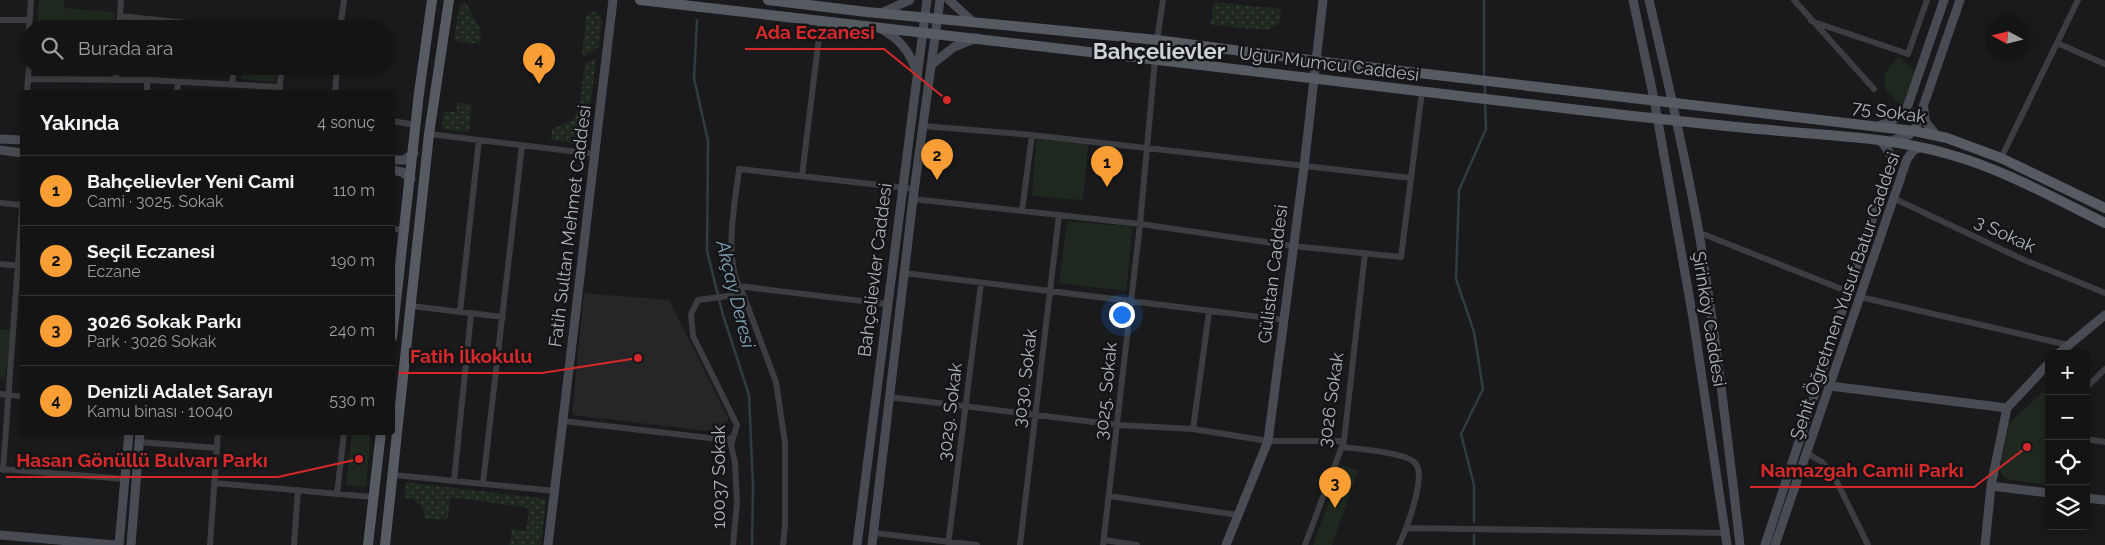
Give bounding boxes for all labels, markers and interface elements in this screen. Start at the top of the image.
callout: Ada Eczanesi [745,15,884,49]
north arrow [1985,15,2030,60]
search box [20,20,395,75]
text: Ada Eczanesi [755,21,875,43]
icon: search [38,34,66,62]
text: Burada ara [78,37,173,59]
district label: Bahçelievler [1093,38,1226,64]
street label: Uğur Mumcu Caddesi [1238,42,1420,85]
pin: 4 [523,43,555,84]
street label: 75 Sokak [1851,96,1928,127]
street label: Fatih Sultan Mehmet Caddesi [544,104,595,348]
text: Yakında [40,110,119,135]
text: 4 sonuç [317,113,375,132]
pin: 2 [921,139,953,180]
pin: 1 [1091,146,1123,187]
street label: Şehit Öğretmen Yusuf Batur Caddesi [1785,149,1904,442]
text: Bahçelievler Yeni Cami [87,170,294,192]
text: 1 [52,181,60,200]
text: 110 m [333,181,375,200]
street label: Bahçelievler Caddesi [853,182,896,358]
text: Cami · 3025. Sokak [87,192,223,211]
street label: Gülistan Caddesi [1254,203,1291,345]
street label: 3 Sokak [1971,210,2039,257]
water label: Akçay Deresi [712,237,760,351]
text: Seçil Eczanesi [87,240,215,262]
street label: Şirinköy Caddesi [1688,250,1731,388]
text: 2 [51,251,61,270]
text: 190 m [330,251,375,270]
text: Eczane [87,262,141,281]
your location [1109,302,1135,328]
text: 3026 Sokak Parkı [87,310,241,332]
text: 3 [52,321,60,340]
text: 240 m [329,321,375,340]
street label: 3030. Sokak [1008,327,1041,429]
text: Park · 3026 Sokak [87,332,216,351]
callout: Fatih İlkokulu [399,339,542,373]
street label: 3025. Sokak [1090,341,1121,441]
text: Fatih İlkokulu [410,345,532,367]
map controls [2045,350,2090,530]
button: + [2045,350,2090,395]
street label: 3026 Sokak [1313,351,1348,449]
street label: 3029. Sokak [933,361,966,462]
text: Denizli Adalet Sarayı [87,380,273,402]
text: 4 [51,391,61,410]
text: 530 m [329,391,375,410]
button: − [2045,395,2090,440]
text: Kamu binası · 10040 [87,402,233,421]
street label: 10037 Sokak [708,425,729,529]
button: locate [2045,440,2090,485]
callout: Hasan Gönüllü Bulvarı Parkı [6,443,278,477]
text: Hasan Gönüllü Bulvarı Parkı [16,449,268,471]
callout: Namazgah Camii Parkı [1750,453,1974,487]
text: Namazgah Camii Parkı [1760,459,1964,481]
pin: 3 [1319,467,1351,508]
button: layers [2045,485,2090,530]

